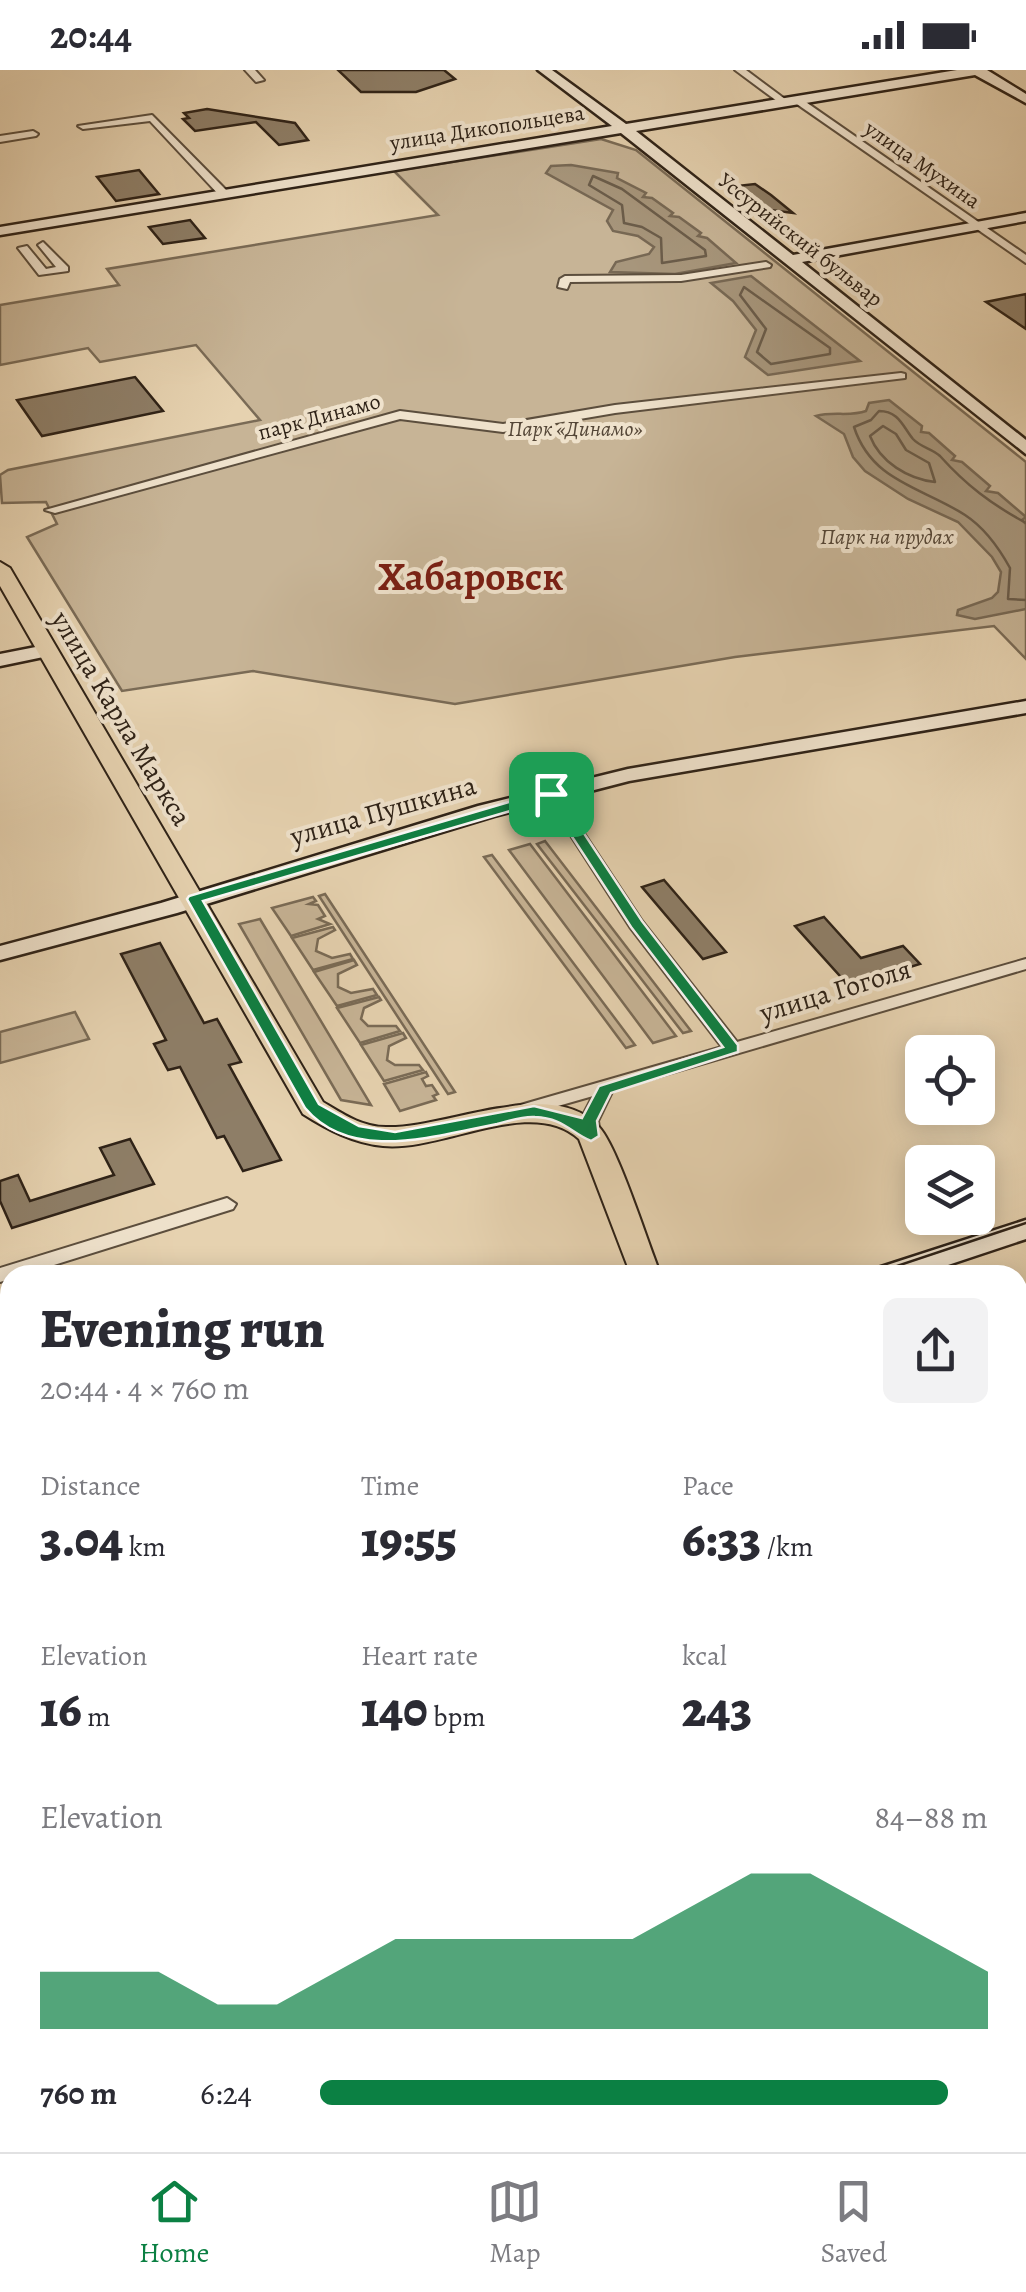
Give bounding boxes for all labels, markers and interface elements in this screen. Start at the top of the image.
text: 20:44 [50,9,132,61]
street label: улица Дикопольцева [387,98,587,158]
street label: улица Мухина [858,113,987,216]
street label: Уссурийский бульвар [712,166,889,314]
street label: парк Динамо [255,386,384,448]
park label: Парк «Динамо» [507,414,643,444]
park label: Парк на прудах [820,522,955,552]
district label: Хабаровск [378,549,564,604]
street label: улица Карла Маркса [41,603,200,833]
pin [509,752,594,837]
street label: улица Пушкина [285,766,481,856]
icon: arrive [524,767,579,822]
street label: улица Гоголя [754,950,916,1032]
map controls [905,1035,995,1235]
button: locate [905,1035,995,1125]
button: layers [905,1145,995,1235]
text: Evening run [40,1291,325,1366]
button: share [883,1298,988,1403]
text: 20:44 · 4 × 760 m [40,1366,249,1410]
text: Distance [40,1467,140,1505]
text: Time [361,1467,419,1505]
text: Pace [682,1467,734,1505]
text: 3.04 [40,1505,123,1573]
text: 19:55 [361,1505,457,1573]
text: 6:33 [682,1505,761,1573]
text: km [123,1528,166,1566]
text: /km [761,1528,813,1566]
text: Elevation [40,1637,147,1675]
text: Heart rate [361,1637,478,1675]
text: kcal [682,1637,727,1675]
text: 16 [40,1675,82,1743]
text: 140 [361,1675,428,1743]
text: 243 [682,1675,752,1743]
text: m [82,1698,111,1736]
text: bpm [428,1698,485,1736]
text: Elevation [40,1795,163,1839]
text: 84–88 m [875,1795,988,1839]
text: 760 m [40,2071,117,2115]
text: 6:24 [200,2071,252,2115]
tab: Home [139,2174,209,2272]
tab: Map [487,2174,542,2272]
tab: Saved [821,2174,887,2272]

